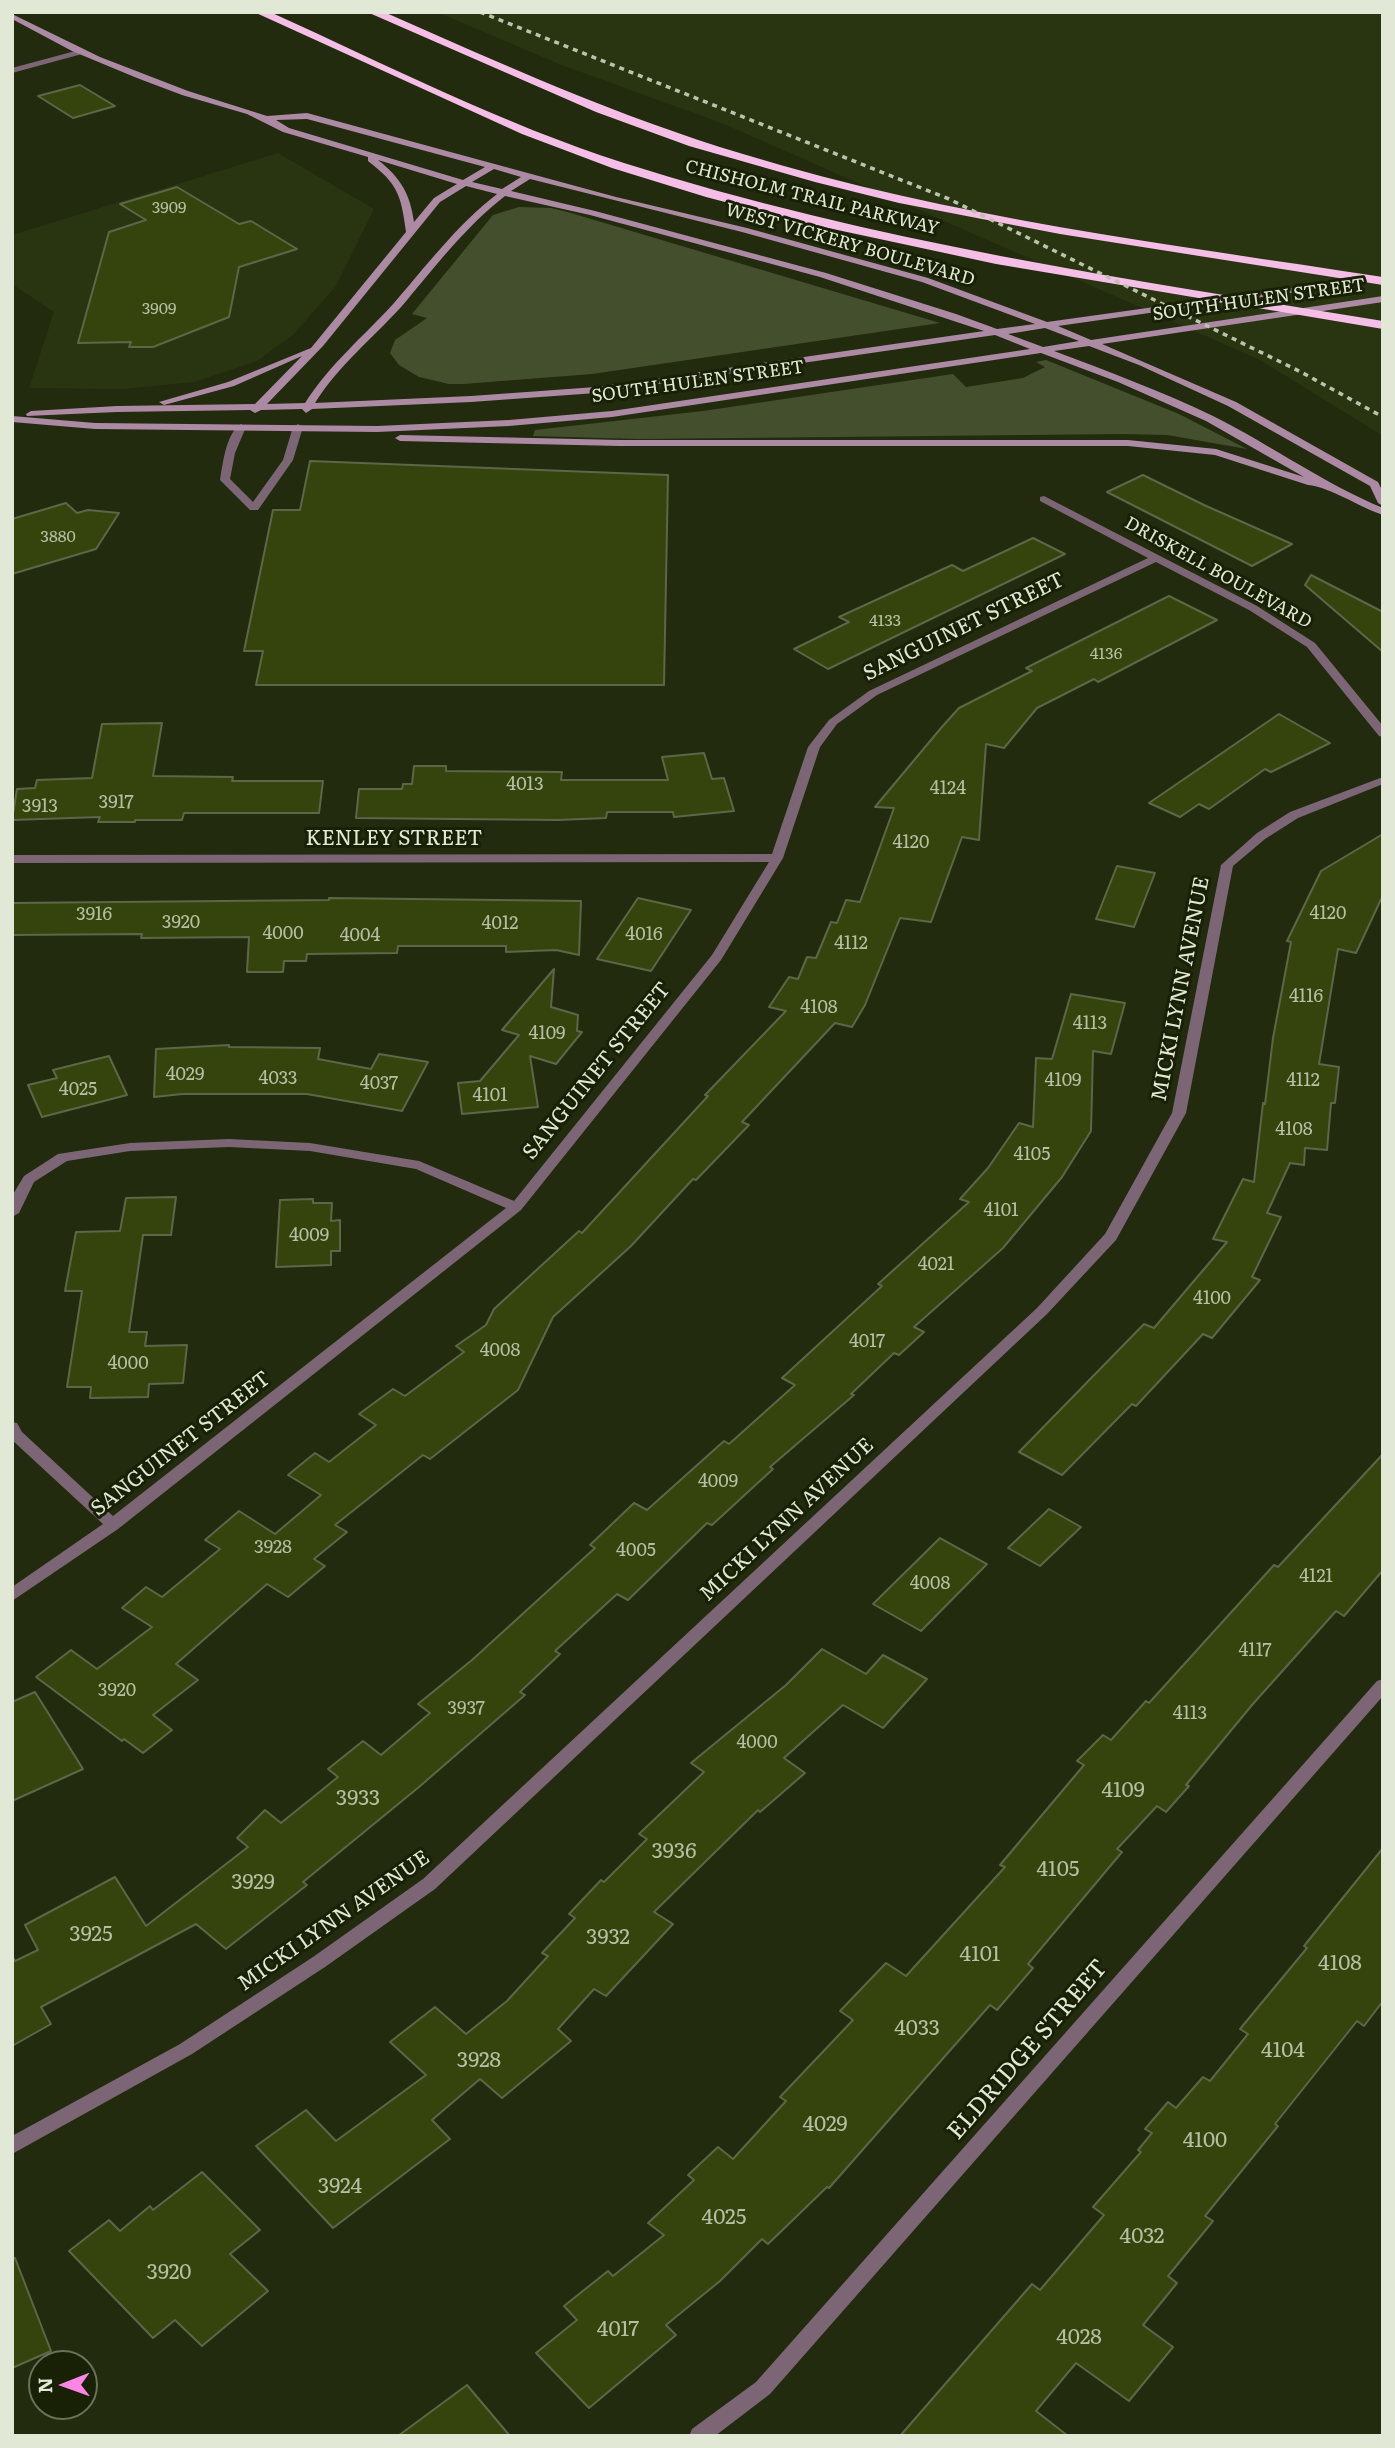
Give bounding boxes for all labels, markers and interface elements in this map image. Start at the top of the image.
street label: CHISHOLM TRAIL PARKWAY [683,156,941,240]
house number: 3909 [152,198,186,218]
street label: WEST VICKERY BOULEVARD [723,199,977,291]
street label: SOUTH HULEN STREET [1151,274,1367,326]
house number: 3909 [142,299,176,319]
street label: SOUTH HULEN STREET [590,356,806,408]
street label: DRISKELL BOULEVARD [1121,513,1315,633]
house number: 3880 [40,527,76,547]
street label: SANGUINET STREET [859,567,1069,687]
house number: 4133 [869,611,901,631]
house number: 4136 [1090,644,1122,664]
house number: 4013 [506,774,544,796]
house number: 4124 [930,778,966,800]
house number: 3917 [98,792,134,814]
house number: 3913 [22,796,58,818]
street label: KENLEY STREET [306,826,482,852]
house number: 4120 [893,832,929,854]
street label: MICKI LYNN AVENUE [1147,875,1215,1103]
house number: 4120 [1310,903,1346,925]
house number: 3916 [76,904,112,926]
house number: 3920 [162,912,200,934]
house number: 4012 [482,913,518,935]
house number: 4000 [262,923,304,945]
house number: 4016 [625,924,663,946]
house number: 4004 [340,925,380,947]
house number: 4112 [834,933,868,955]
street label: SANGUINET STREET [518,977,676,1165]
house number: 4116 [1289,986,1323,1008]
house number: 4108 [800,997,838,1019]
house number: 4113 [1073,1013,1107,1035]
house number: 4109 [528,1023,566,1045]
house number: 4029 [166,1064,204,1086]
house number: 4033 [258,1068,298,1090]
house number: 4109 [1044,1070,1082,1092]
house number: 4112 [1286,1070,1320,1092]
house number: 4037 [360,1073,398,1095]
house number: 4025 [59,1079,97,1101]
house number: 4101 [473,1085,507,1107]
house number: 4108 [1275,1119,1313,1141]
house number: 4105 [1014,1144,1050,1166]
house number: 4101 [984,1200,1018,1222]
house number: 4009 [289,1225,329,1247]
house number: 4021 [918,1254,954,1276]
house number: 4100 [1193,1288,1231,1310]
house number: 4017 [849,1331,885,1353]
house number: 4008 [480,1340,520,1362]
house number: 4000 [107,1353,149,1375]
street label: SANGUINET STREET [86,1366,276,1522]
street label: MICKI LYNN AVENUE [695,1433,879,1607]
house number: 4009 [698,1471,738,1493]
house number: 3928 [254,1537,292,1559]
house number: 4005 [616,1540,656,1562]
house number: 4121 [1299,1566,1333,1588]
house number: 4008 [910,1573,950,1595]
house number: 4117 [1238,1640,1272,1662]
house number: 3920 [98,1680,136,1702]
house number: 3937 [447,1698,485,1720]
house number: 4113 [1173,1703,1207,1725]
house number: 4000 [736,1732,778,1754]
house number: 4109 [1101,1778,1145,1804]
house number: 3933 [336,1786,380,1812]
house number: 3936 [651,1839,697,1865]
street label: MICKI LYNN AVENUE [233,1845,435,1997]
house number: 4105 [1037,1857,1079,1883]
house number: 3929 [231,1870,275,1896]
house number: 3925 [69,1922,113,1948]
house number: 3932 [586,1925,630,1951]
house number: 4101 [960,1942,1000,1968]
house number: 4108 [1318,1951,1362,1977]
street label: ELDRIDGE STREET [942,1954,1114,2146]
house number: 4033 [894,2016,940,2042]
house number: 4104 [1261,2038,1305,2064]
house number: 3928 [457,2048,501,2074]
house number: 4029 [802,2112,848,2138]
house number: 4100 [1183,2128,1227,2154]
house number: 3924 [318,2174,362,2200]
house number: 4025 [702,2205,746,2231]
house number: 4032 [1120,2224,1164,2250]
house number: 3920 [147,2260,191,2286]
house number: 4017 [597,2317,639,2343]
house number: 4028 [1056,2325,1102,2351]
north arrow [28,2350,98,2420]
text: N [30,2377,58,2394]

